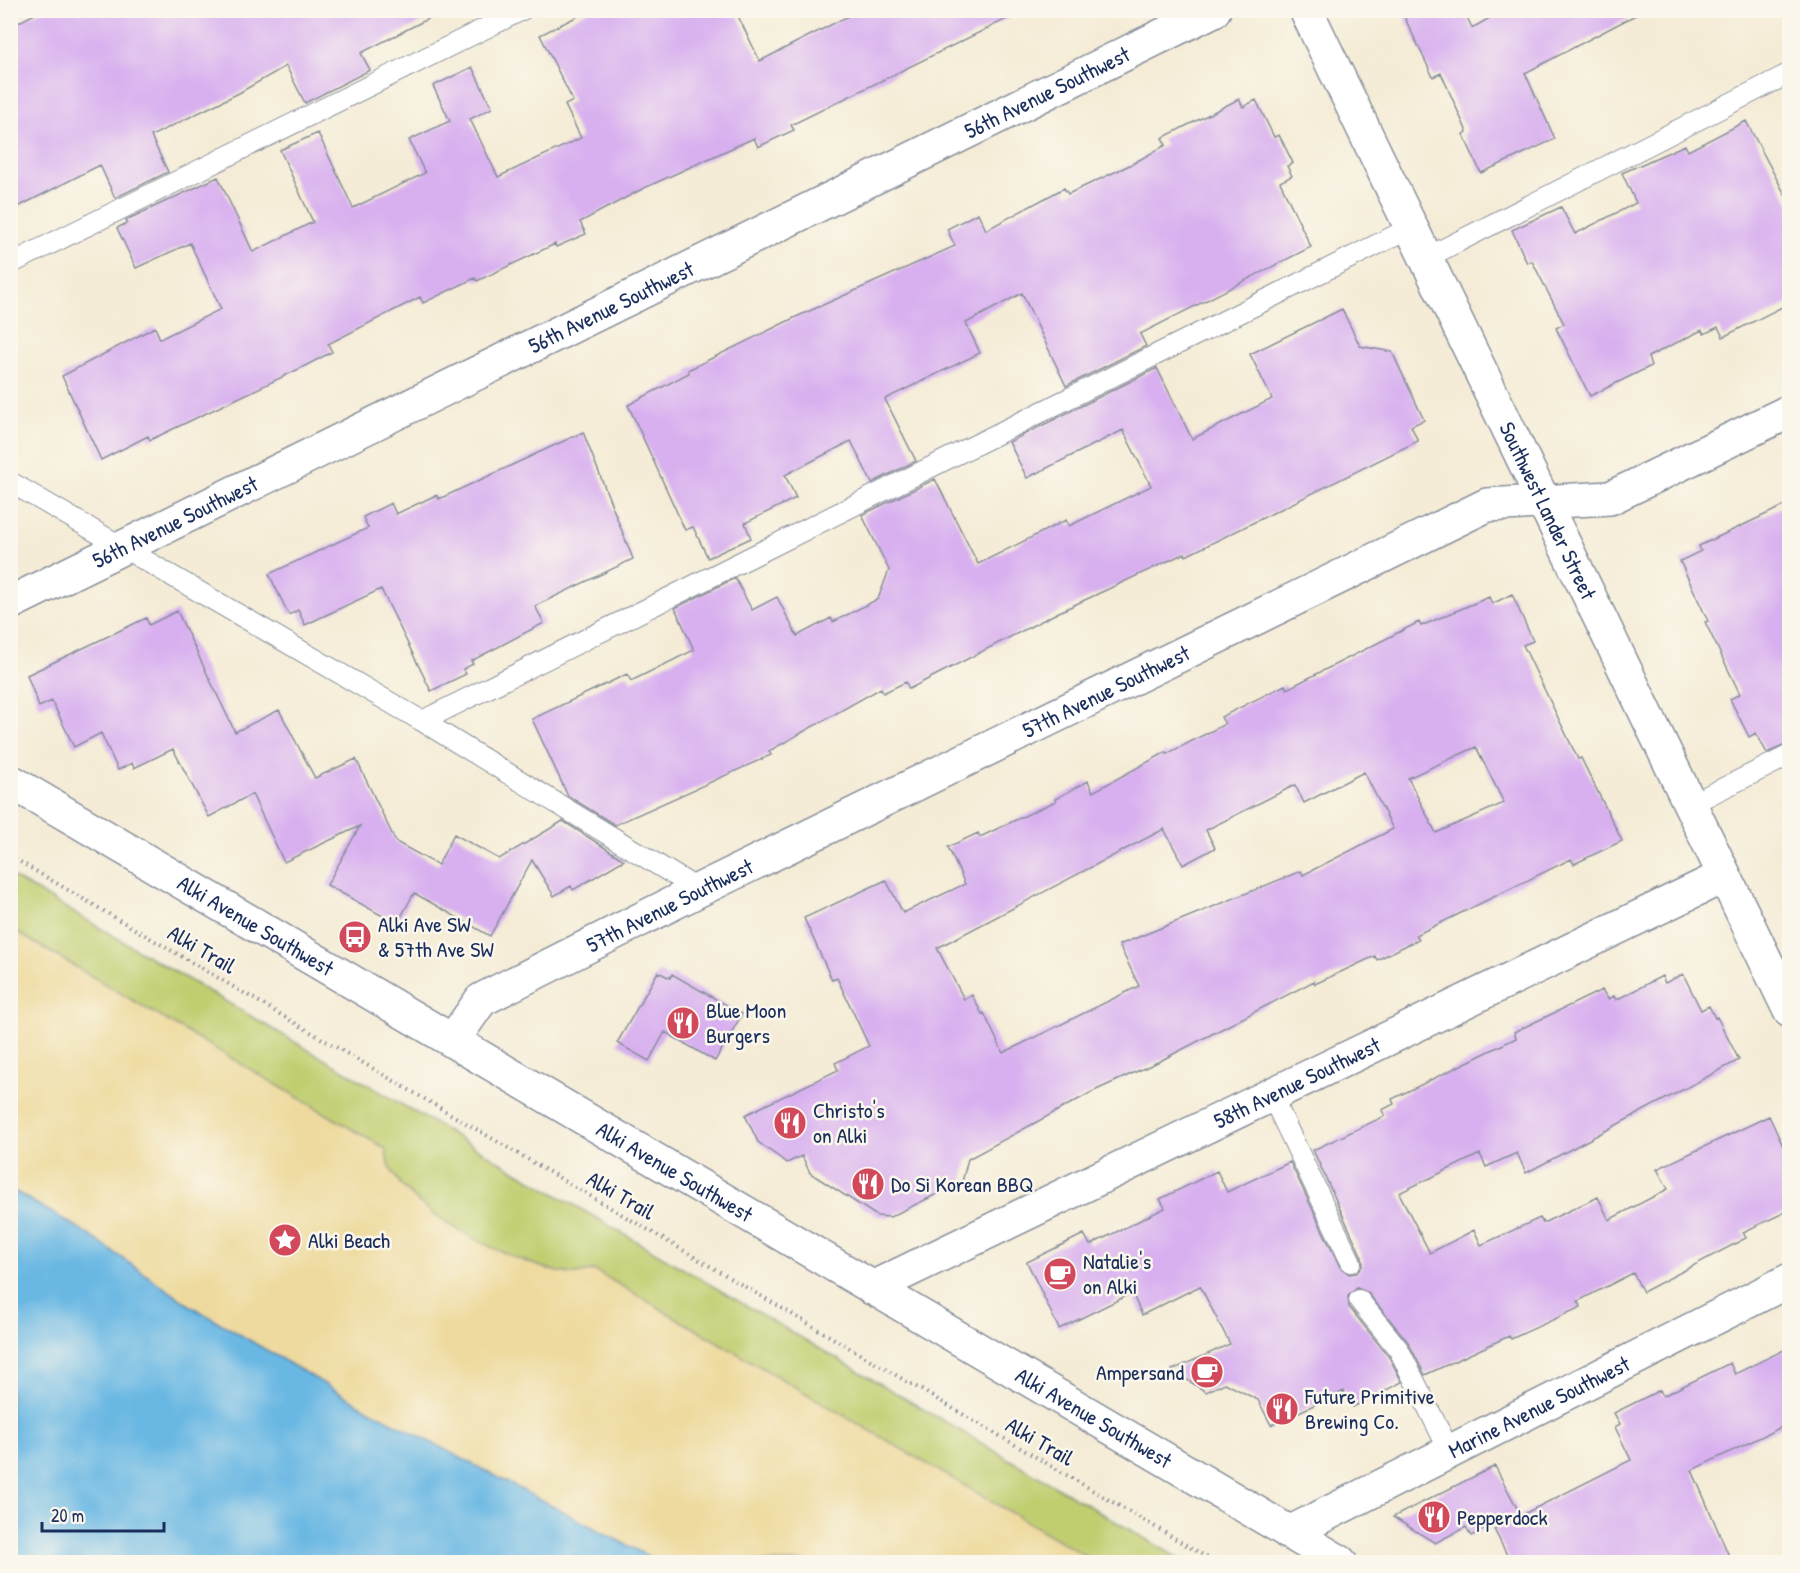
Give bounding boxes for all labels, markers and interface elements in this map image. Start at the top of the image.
street label: 56th Avenue Southwest [959,39,1135,146]
street label: 56th Avenue Southwest [523,253,699,360]
street label: Southwest Lander Street [1492,417,1604,605]
street label: 56th Avenue Southwest [87,468,263,575]
street label: 57th Avenue Southwest [1017,637,1195,745]
street label: 57th Avenue Southwest [581,851,758,959]
street label: Alki Avenue Southwest [172,868,340,983]
place label: Alki Ave SW & 57th Ave SW [378,909,494,964]
street label: Alki Trail [163,918,242,981]
bus stop icon: Alki Ave SW & 57th Ave SW [337,919,373,955]
place label: Blue Moon Burgers [706,995,786,1050]
restaurant icon: Blue Moon Burgers [665,1005,701,1041]
street label: 58th Avenue Southwest [1209,1029,1385,1135]
place label: Christo's on Alki [813,1095,885,1150]
restaurant icon: Christo's on Alki [772,1105,808,1141]
street label: Alki Avenue Southwest [591,1114,759,1229]
street label: Alki Trail [582,1164,661,1227]
restaurant icon: Do Si Korean BBQ [850,1166,886,1202]
place label: Do Si Korean BBQ [891,1169,1033,1199]
place icon: Alki Beach [267,1222,303,1258]
place label: Alki Beach [308,1225,390,1255]
place label: Natalie's on Alki [1083,1246,1151,1301]
cafe icon: Natalie's on Alki [1042,1256,1078,1292]
street label: Marine Avenue Southwest [1443,1348,1635,1465]
cafe icon: Ampersand [1189,1354,1225,1390]
place label: Ampersand [1096,1357,1184,1387]
street label: Alki Avenue Southwest [1010,1360,1178,1475]
place label: Future Primitive Brewing Co. [1304,1381,1435,1436]
restaurant icon: Future Primitive Brewing Co. [1264,1391,1300,1427]
street label: Alki Trail [1001,1410,1080,1473]
scale bar [42,1495,164,1533]
restaurant icon: Pepperdock [1416,1499,1452,1535]
place label: Pepperdock [1457,1502,1548,1532]
text: 20 m [51,1503,84,1528]

